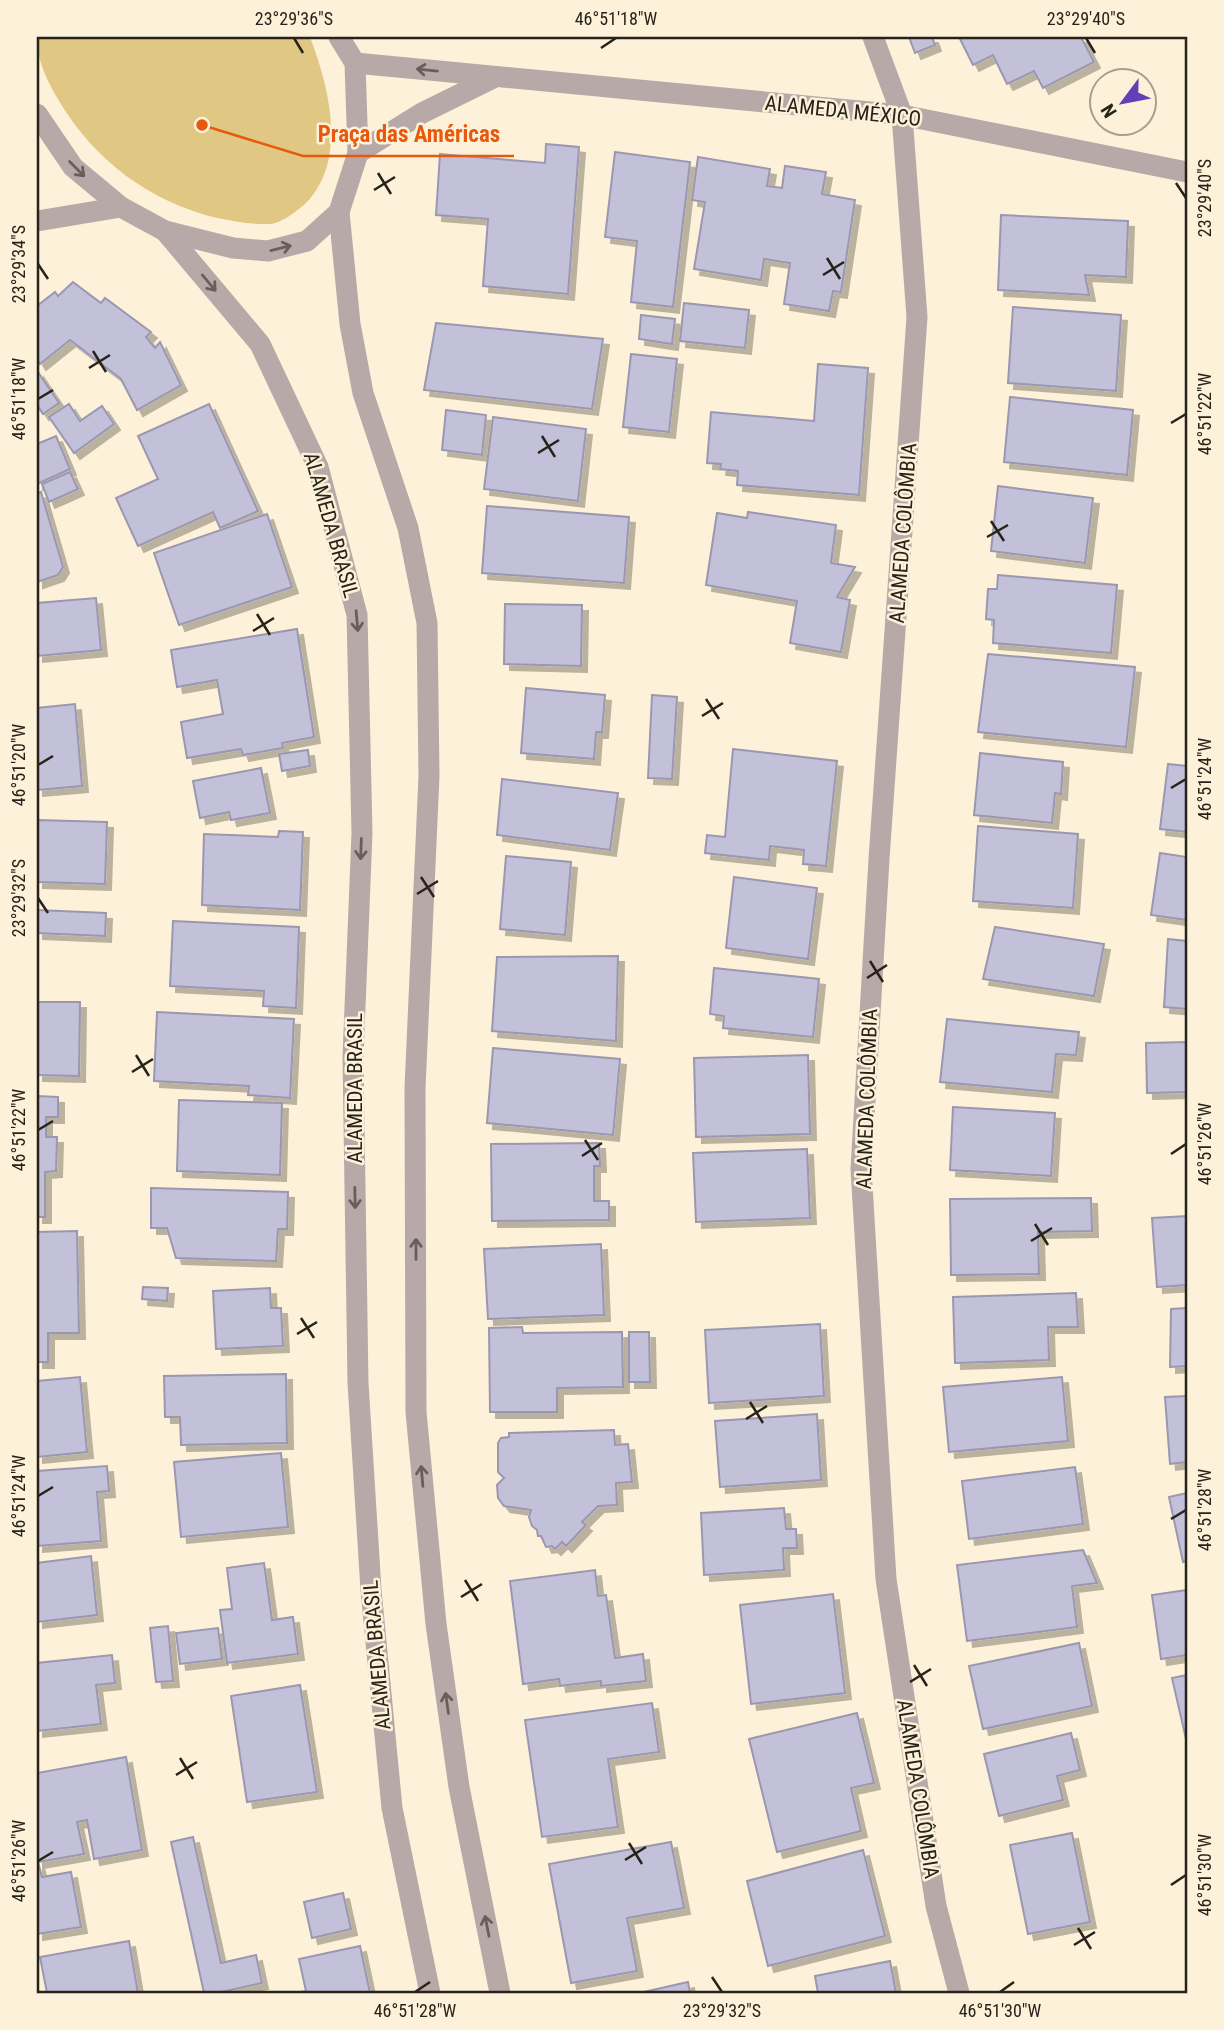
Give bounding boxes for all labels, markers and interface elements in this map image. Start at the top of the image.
text: 23°29'36"S [255,8,333,29]
text: 46°51'18"W [575,8,658,29]
text: 23°29'40"S [1047,8,1125,29]
one-way arrow [416,64,438,77]
north arrow [1088,66,1158,136]
street label: ALAMEDA MÉXICO [764,91,922,131]
text: N [1096,100,1122,122]
callout: Praça das Américas [303,112,514,156]
text: Praça das Américas [318,121,500,148]
text: 23°29'40"S [1194,159,1215,237]
one-way arrow [69,160,86,177]
text: 23°29'34"S [8,225,29,303]
one-way arrow [269,241,292,254]
one-way arrow [201,274,217,292]
text: 46°51'18"W [8,357,29,440]
text: 46°51'22"W [1194,372,1215,455]
street label: ALAMEDA COLÔMBIA [885,442,921,624]
street label: ALAMEDA BRASIL [299,449,363,601]
one-way arrow [351,609,364,632]
text: 46°51'20"W [8,723,29,806]
text: 46°51'24"W [1194,737,1215,820]
one-way arrow [355,837,368,860]
text: 23°29'32"S [8,859,29,937]
street label: ALAMEDA COLÔMBIA [852,1008,882,1190]
street label: ALAMEDA BRASIL [343,1013,367,1163]
text: 46°51'22"W [8,1088,29,1171]
text: 46°51'26"W [1194,1102,1215,1185]
one-way arrow [348,1187,362,1210]
one-way arrow [409,1238,423,1261]
text: 46°51'24"W [8,1454,29,1537]
one-way arrow [415,1466,428,1488]
text: 46°51'28"W [1194,1468,1215,1551]
street label: ALAMEDA BRASIL [358,1579,396,1731]
one-way arrow [440,1692,453,1714]
street label: ALAMEDA COLÔMBIA [892,1698,944,1880]
text: 46°51'26"W [8,1819,29,1902]
text: 46°51'30"W [1194,1833,1215,1916]
one-way arrow [479,1915,493,1938]
text: 46°51'28"W [374,2000,457,2021]
text: 23°29'32"S [683,2000,761,2021]
text: 46°51'30"W [959,2000,1042,2021]

